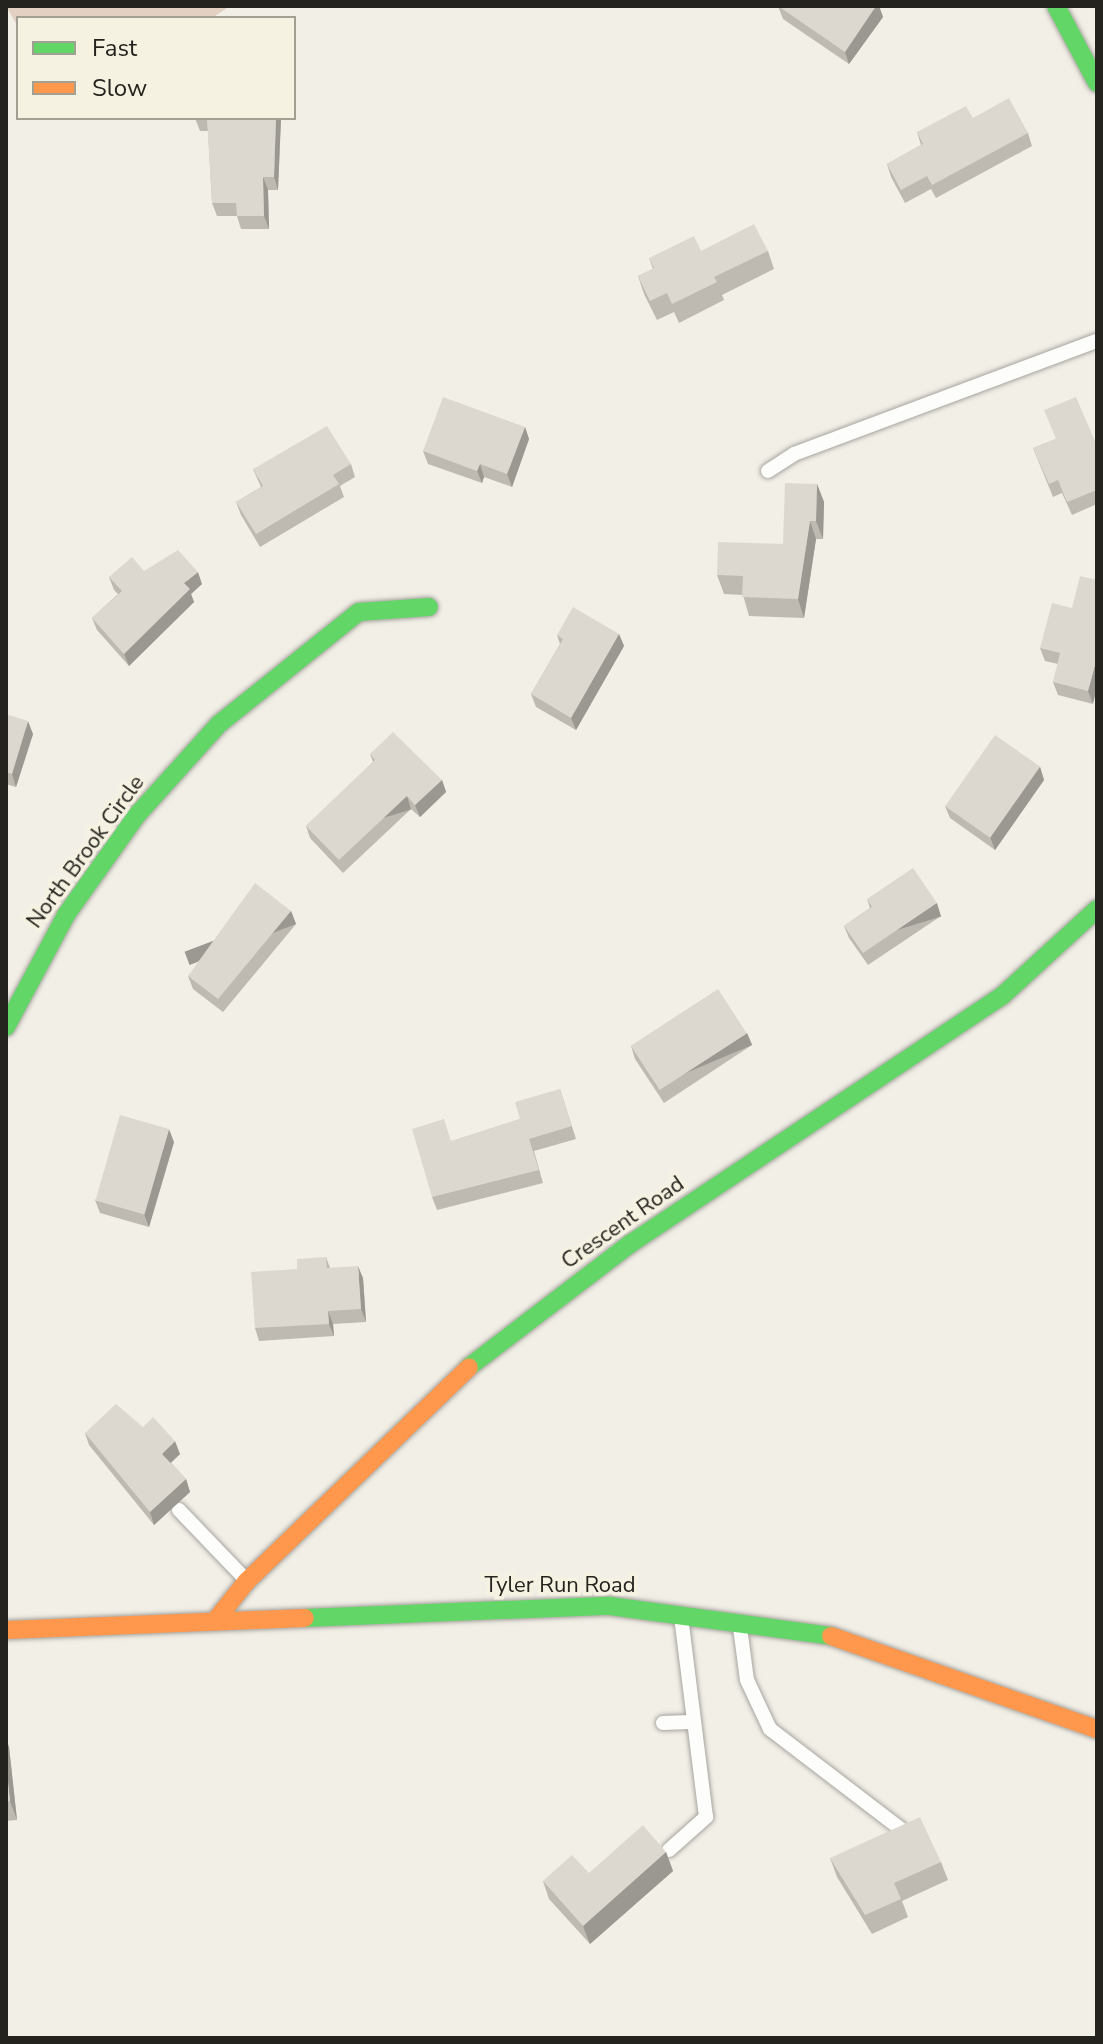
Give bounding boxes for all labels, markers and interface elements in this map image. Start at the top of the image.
legend [16,16,296,120]
text: Fast [92,32,137,64]
text: Slow [92,72,147,104]
street label: North Brook Circle [22,770,150,934]
street label: Crescent Road [557,1171,689,1275]
street label: Tyler Run Road [484,1573,636,1599]

